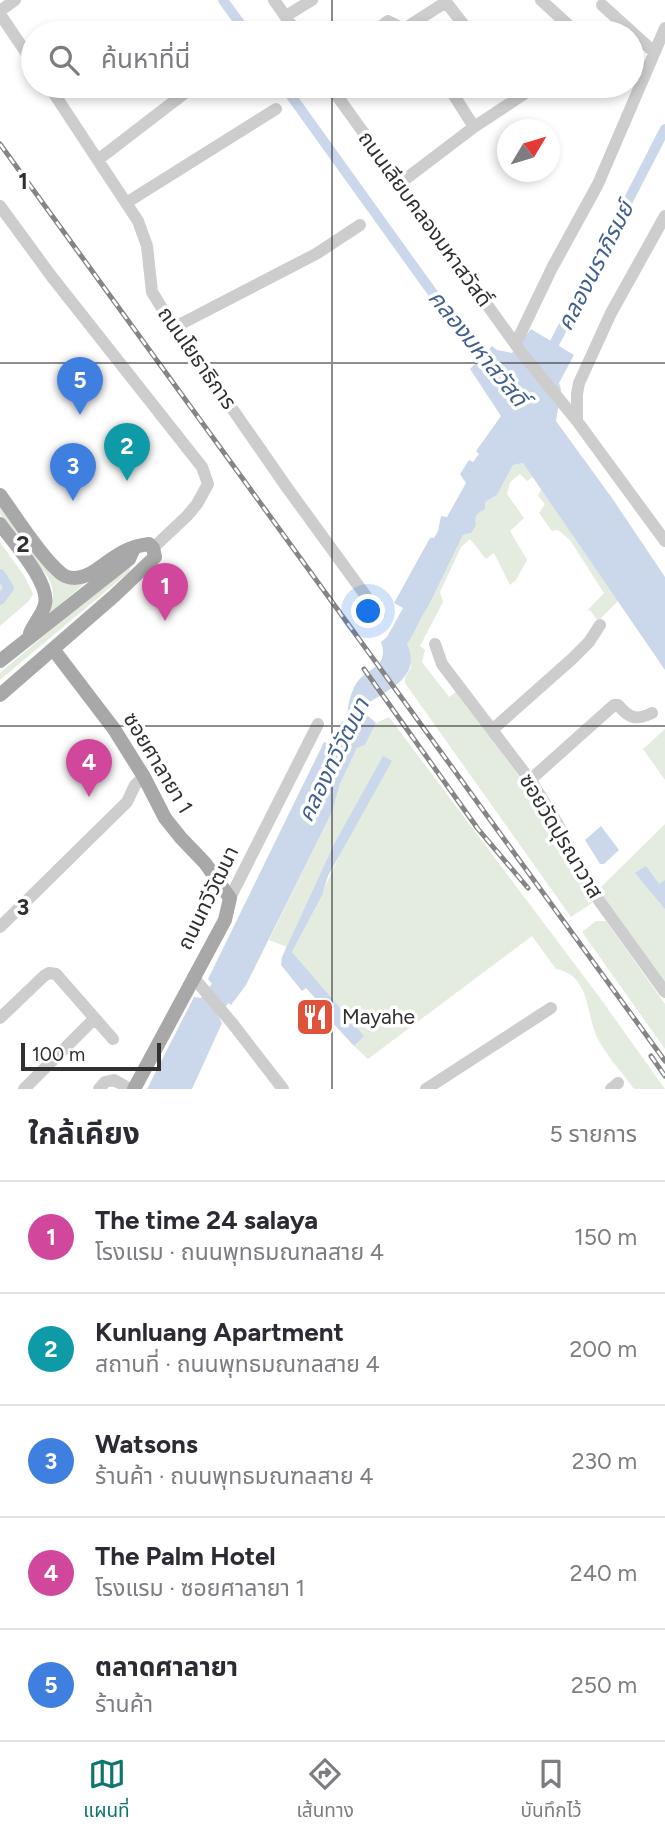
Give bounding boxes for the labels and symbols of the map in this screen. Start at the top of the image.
north arrow [497,119,560,182]
street label: ถนนเลียบคลองมหาสวัสดิ์ [353,126,497,311]
text: 1 [18,167,28,195]
water label: คลองนราภิรมย์ [551,193,641,335]
water label: คลองมหาสวัสดิ์ [423,284,537,416]
street label: ถนนโยธาธิการ [153,302,242,414]
pin: 5 [57,357,103,415]
pin: 2 [104,423,150,481]
pin: 3 [50,443,96,501]
text: 2 [16,530,30,558]
pin: 1 [142,563,188,621]
your location [351,594,385,628]
water label: คลองทวีวัฒนา [291,692,376,826]
street label: ซอยศาลายา 1 [119,708,198,818]
pin: 4 [66,739,112,797]
street label: ซอยวัดปุรณาวาส [514,769,608,903]
street label: ถนนทวีวัฒนา [172,842,243,954]
text: 3 [17,893,29,921]
restaurant icon: Mayahe [294,996,336,1038]
place label: Mayahe [342,1004,415,1029]
scale bar [21,1040,161,1072]

